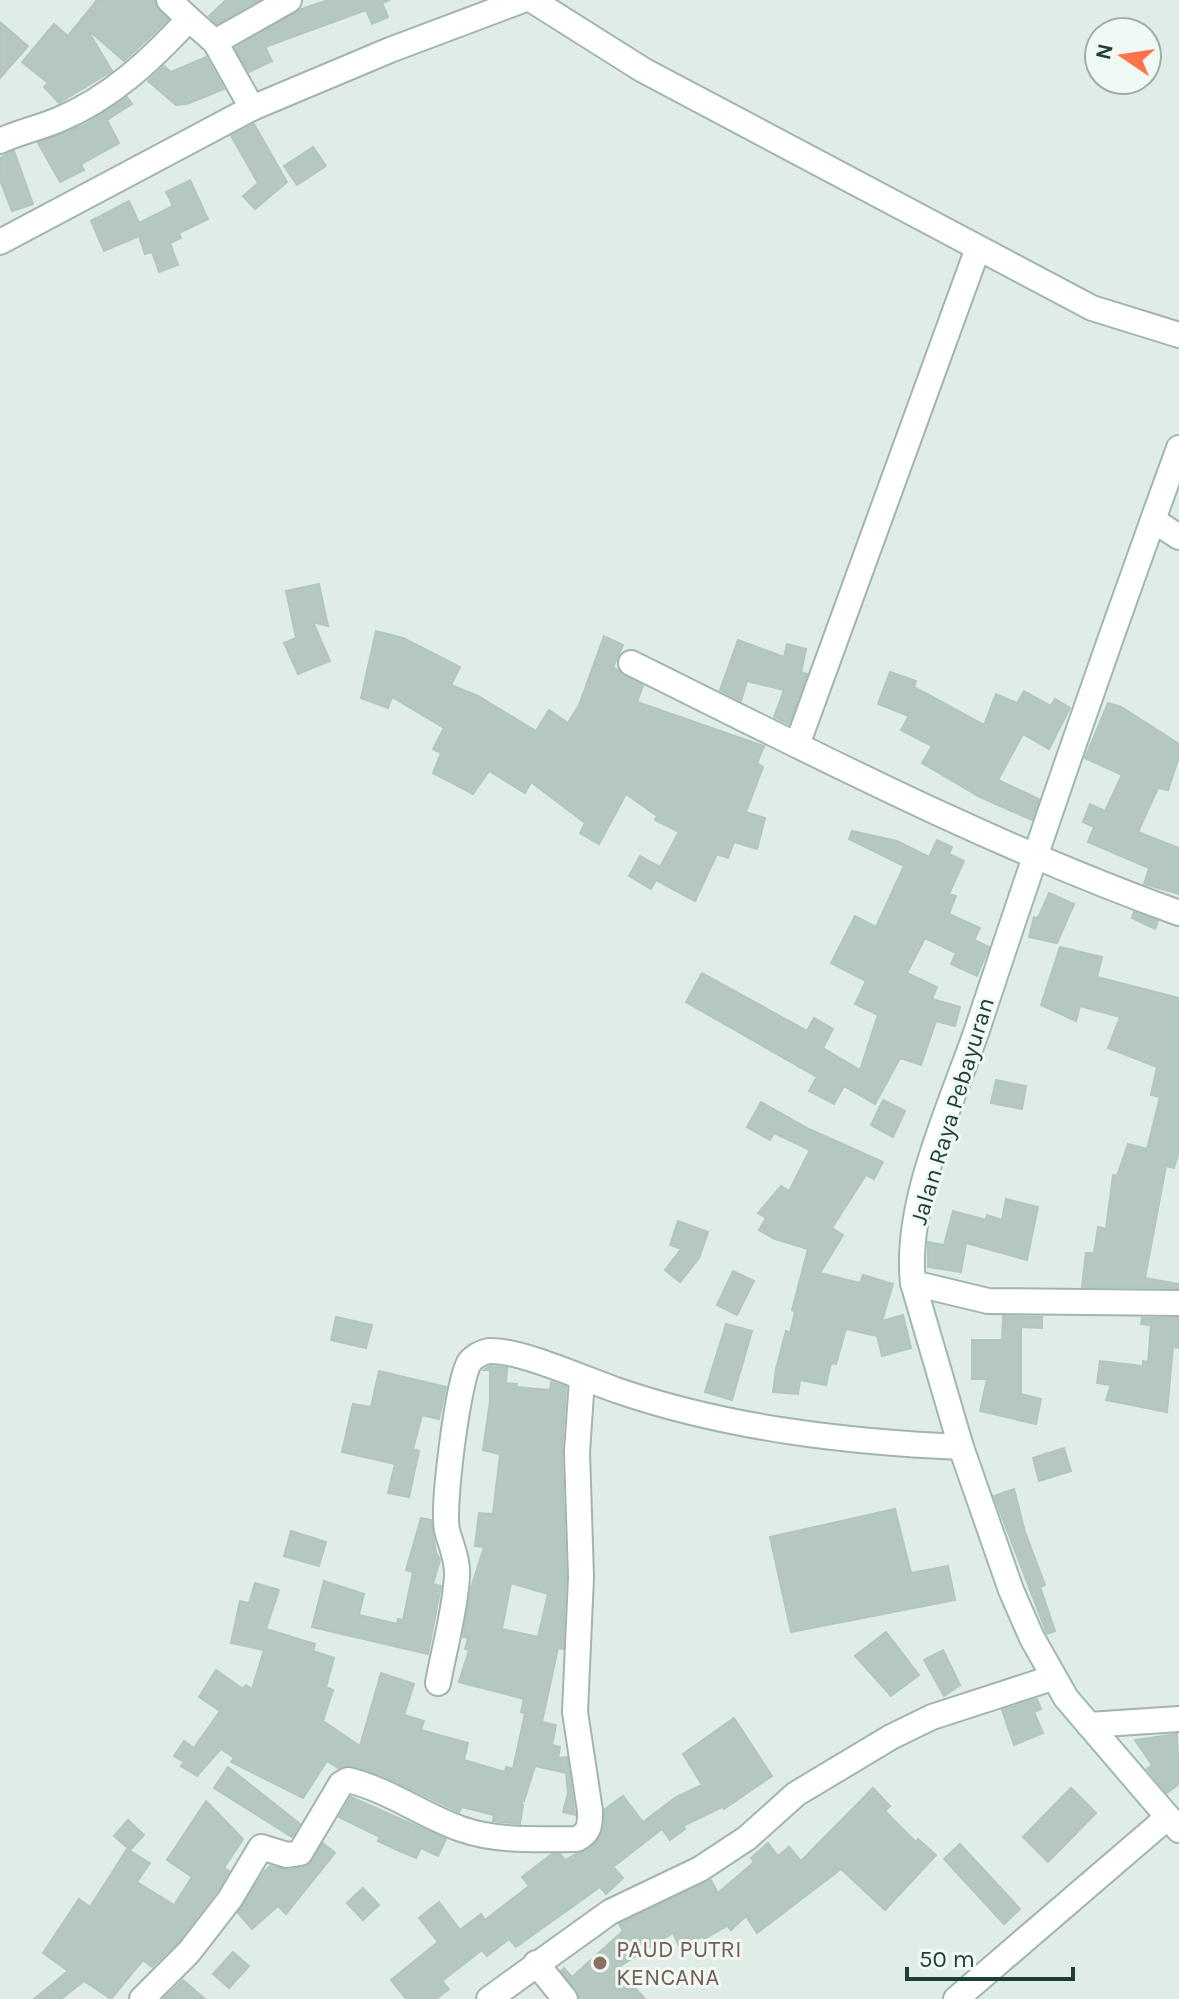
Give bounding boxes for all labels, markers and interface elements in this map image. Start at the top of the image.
north arrow [1083,16,1163,96]
text: N [1090,41,1119,62]
street label: Jalan Raya Pebayuran [904,994,1000,1228]
scale bar [907,1931,1073,1981]
place label: PAUD PUTRI KENCANA [616,1935,742,1991]
text: 50 m [919,1945,975,1973]
marker: PAUD PUTRI KENCANA [591,1954,609,1972]

